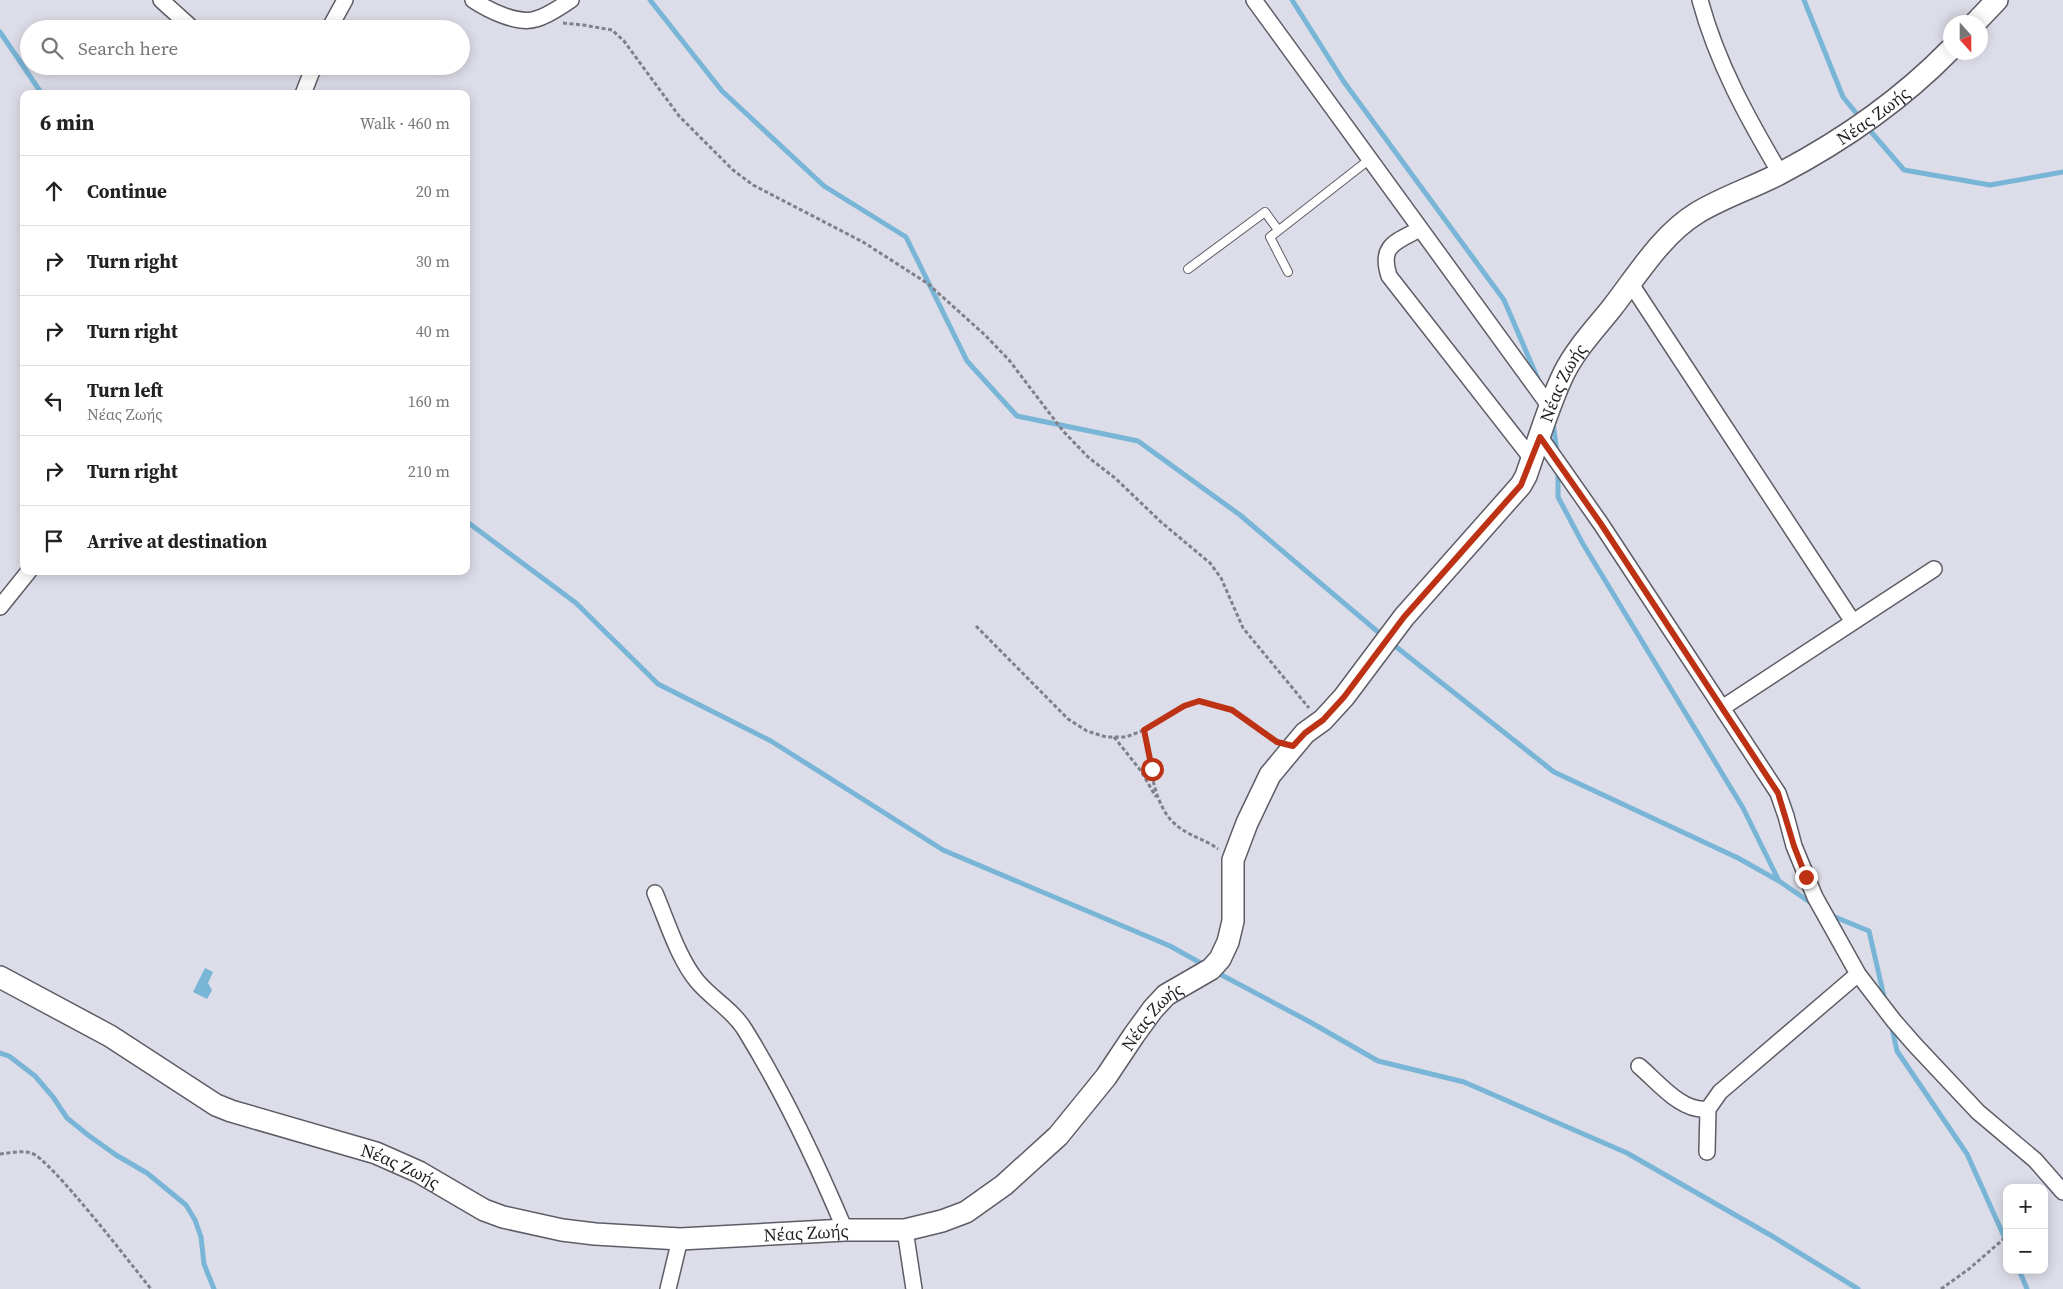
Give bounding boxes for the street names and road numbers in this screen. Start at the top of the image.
street label: Νέας Ζωής [1831,80,1915,150]
street label: Νέας Ζωής [1533,338,1592,425]
street label: Νέας Ζωής [1115,975,1187,1056]
street label: Νέας Ζωής [358,1137,445,1194]
street label: Νέας Ζωής [763,1217,849,1247]

